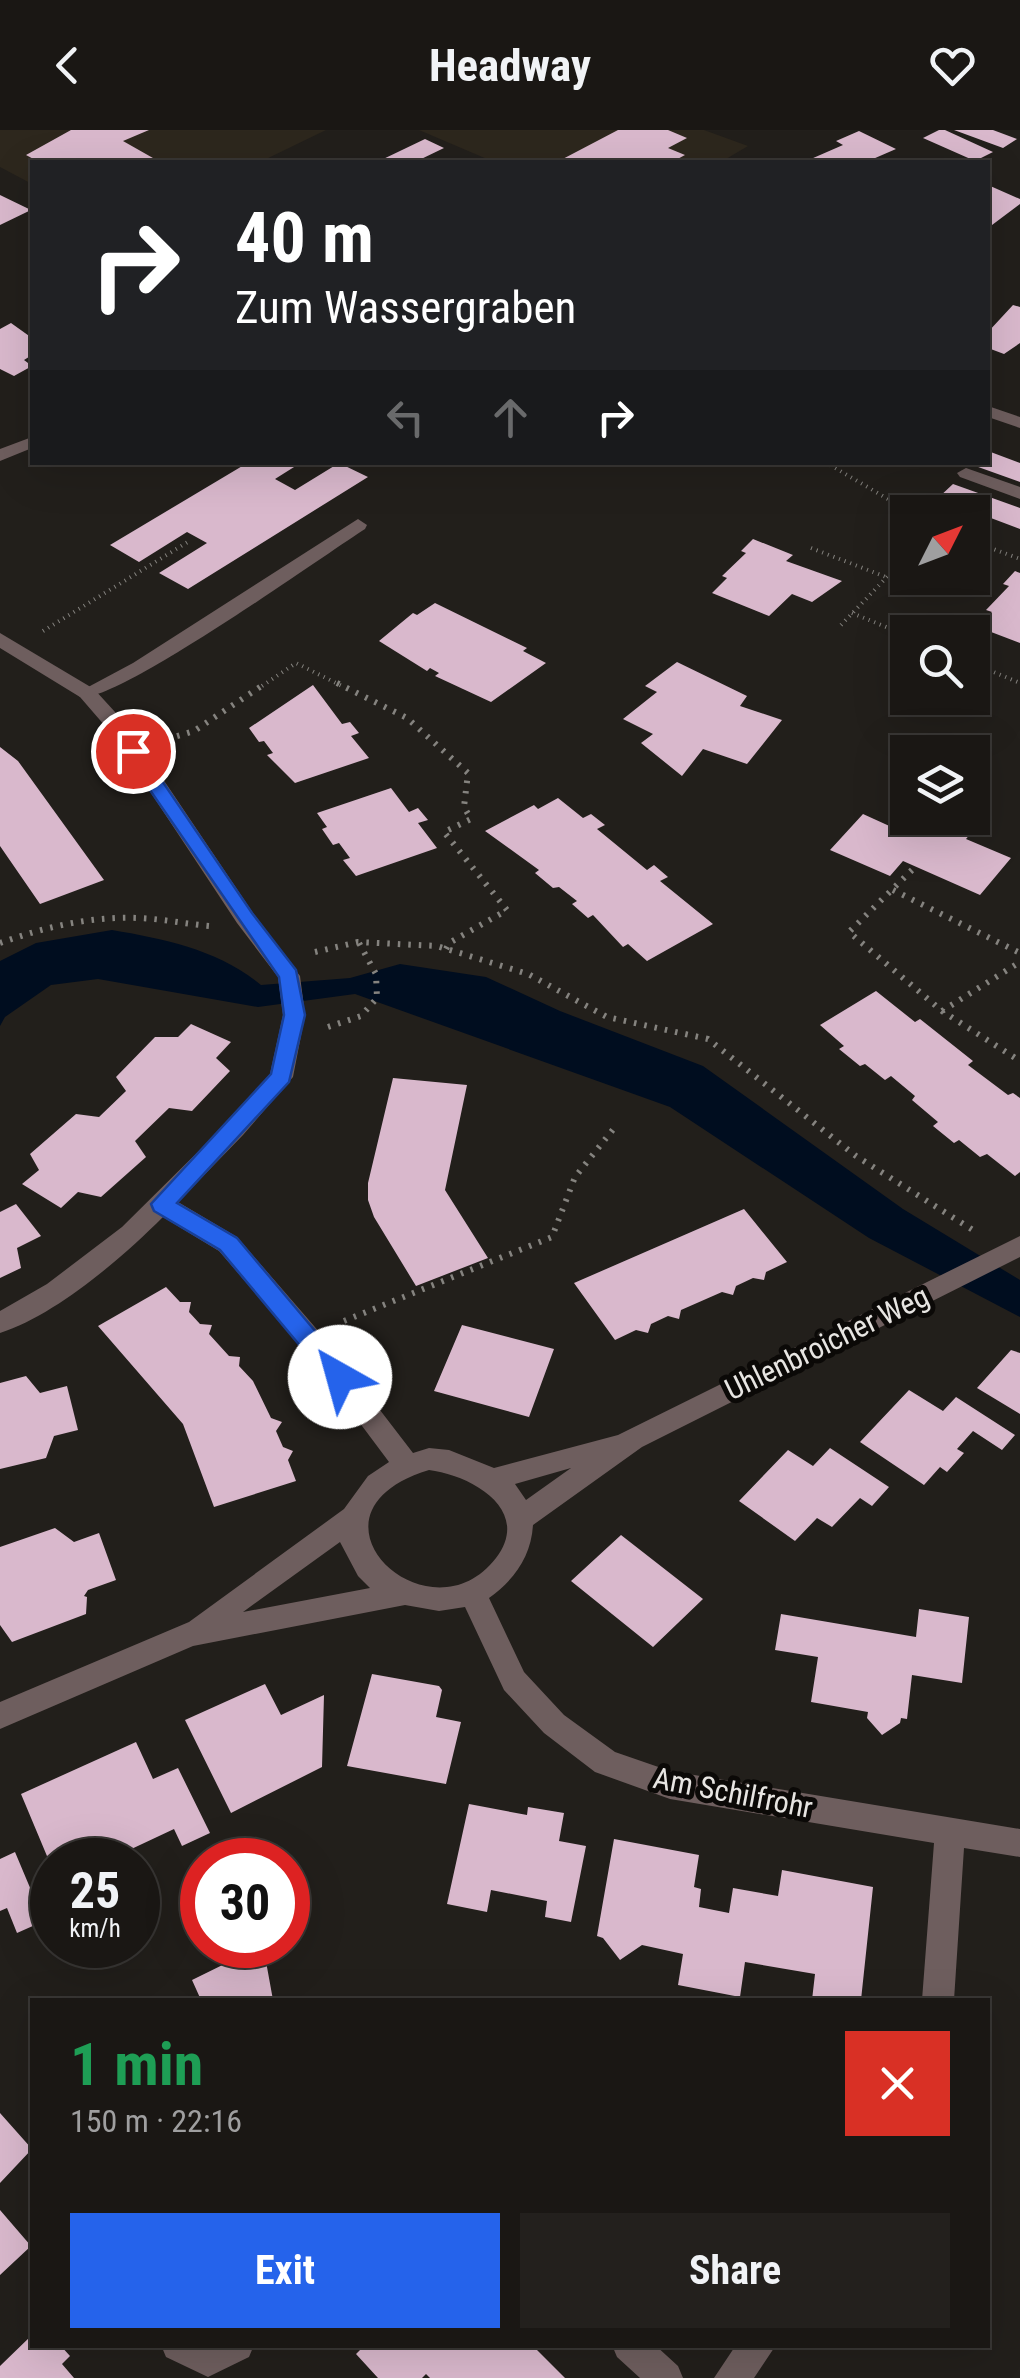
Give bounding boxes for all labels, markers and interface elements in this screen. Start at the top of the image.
icon: back [40,38,95,93]
icon: heart [925,38,980,93]
text: Headway [429,39,591,92]
text: 40 m [235,197,374,279]
icon: right [70,200,200,330]
text: Zum Wassergraben [235,281,576,334]
icon: left [378,390,433,445]
icon: ahead [483,390,538,445]
icon: right [588,390,643,445]
north arrow [890,495,990,595]
map controls [890,495,990,835]
button: search [890,615,990,715]
pin [91,709,176,794]
icon: arrive [106,724,161,779]
button: layers [890,735,990,835]
street label: Uhlenbroicher Weg [719,1278,934,1407]
position arrow [288,1325,392,1429]
street label: Am Schilfrohr [650,1760,816,1825]
speed limit sign: 30 [180,1838,310,1968]
text: 25 [70,1862,120,1920]
text: km/h [69,1914,121,1943]
text: 1 min [70,2029,203,2100]
button: close [845,2031,950,2136]
text: 150 m · 22:16 [70,2102,242,2140]
button: Exit [70,2213,500,2328]
button: Share [520,2213,950,2328]

